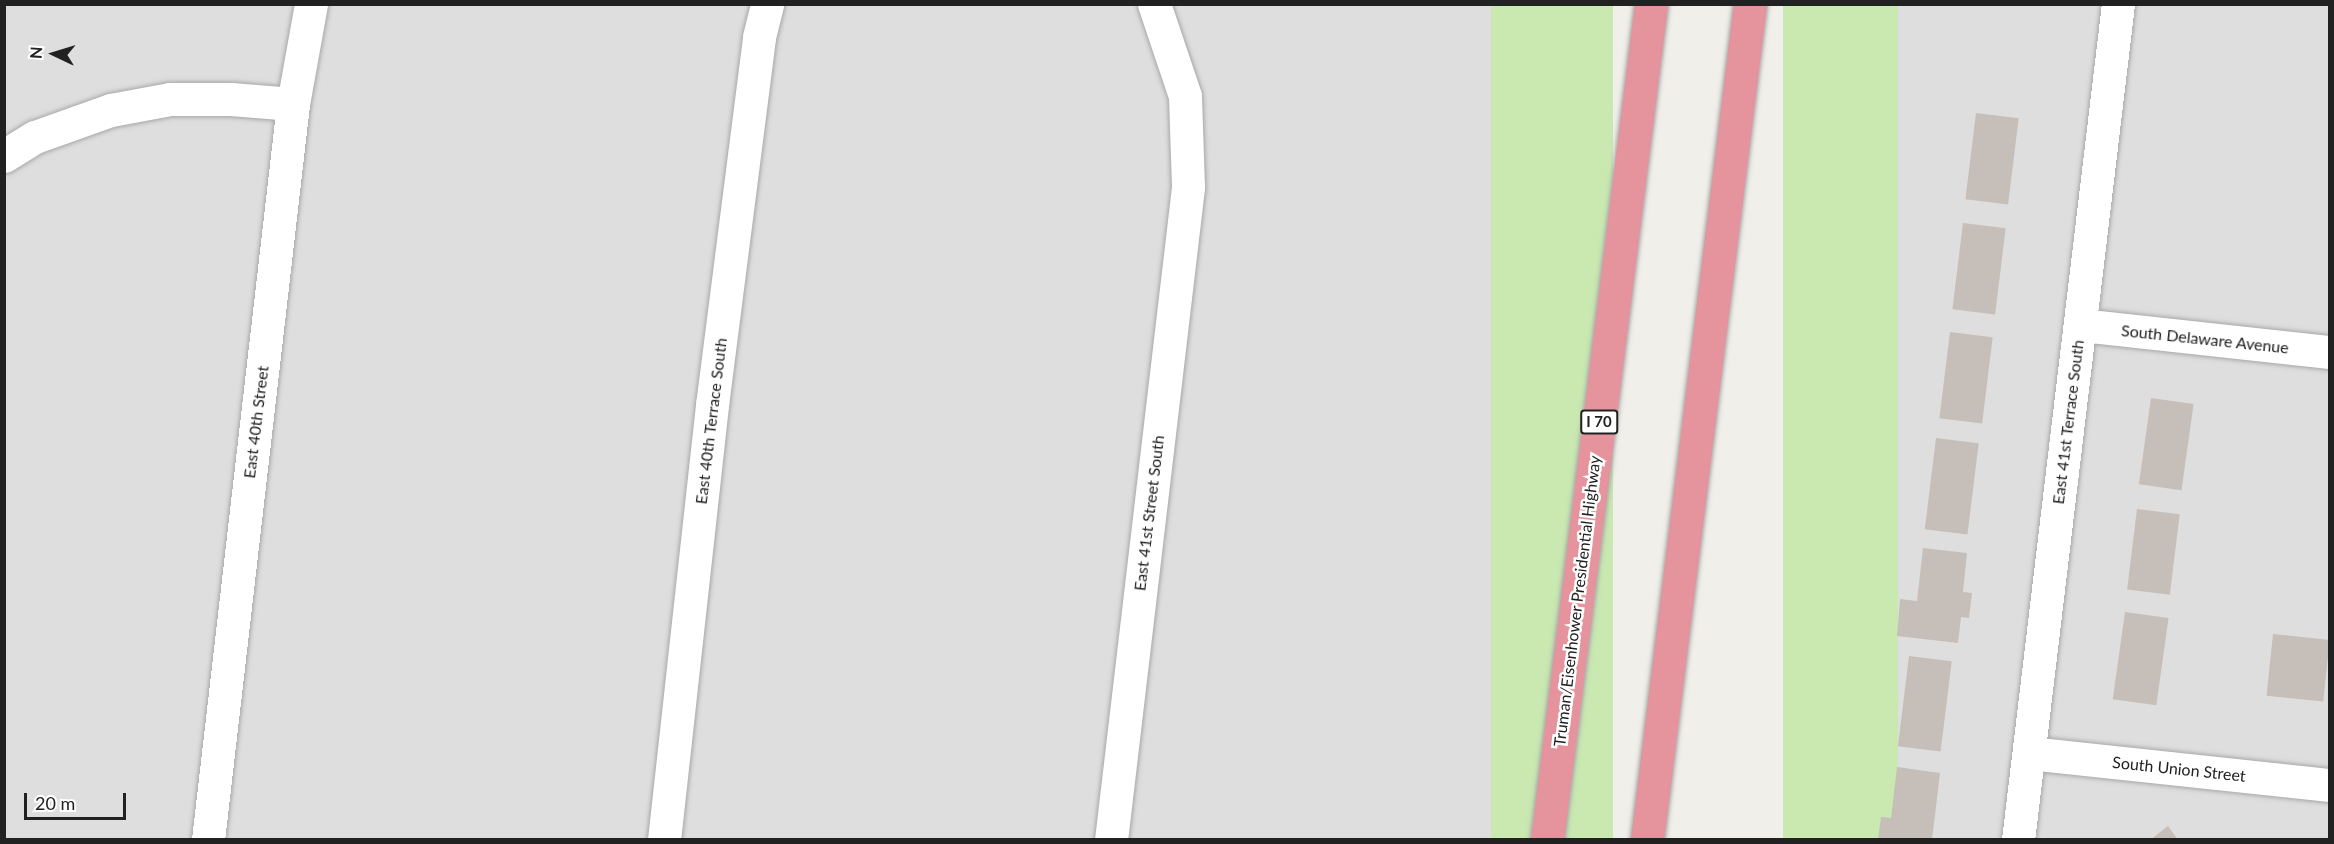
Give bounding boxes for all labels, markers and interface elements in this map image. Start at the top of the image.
north arrow [24,24,84,84]
text: N [26,46,45,60]
street label: South Delaware Avenue [2120,321,2290,357]
street label: East 40th Terrace South [691,336,731,506]
street label: East 41st Terrace South [2048,338,2088,506]
street label: East 40th Street [240,365,272,479]
road number: I 70 [1580,410,1618,434]
street label: East 41st Street South [1130,434,1168,592]
street label: Truman/Eisenhower Presidential Highway [1550,454,1604,748]
street label: South Union Street [2111,752,2247,786]
scale bar [27,781,129,819]
text: 20 m [35,792,75,814]

